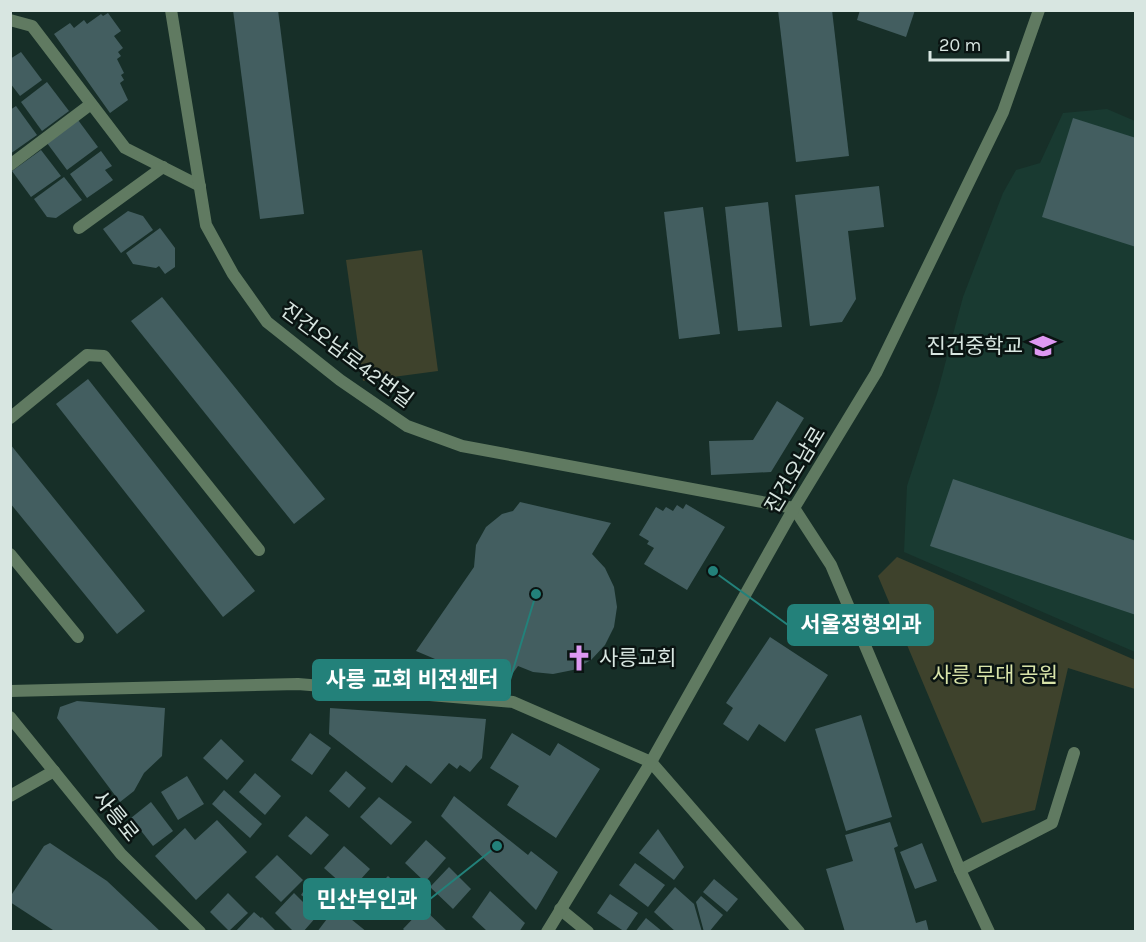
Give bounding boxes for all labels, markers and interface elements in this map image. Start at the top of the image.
scale bar [930,24,1008,62]
text: 20 m [939,34,981,56]
street label: 진건오남로42번길 [276,298,418,412]
school or university icon: 진건중학교 [1028,331,1058,361]
place label: 진건중학교 [926,334,1023,358]
street label: 진건오남로 [760,422,830,518]
callout: 서울정형외과 [788,605,933,645]
text: 서울정형외과 [800,612,922,638]
church icon: 사릉교회 [564,643,594,673]
place label: 사릉교회 [599,646,676,670]
callout: 사릉 교회 비전센터 [313,660,510,700]
park label: 사릉 무대 공원 [932,663,1058,687]
text: 사릉 교회 비전센터 [325,667,499,693]
street label: 사릉로 [88,786,144,846]
callout: 민산부인과 [304,879,430,919]
text: 민산부인과 [316,887,418,913]

